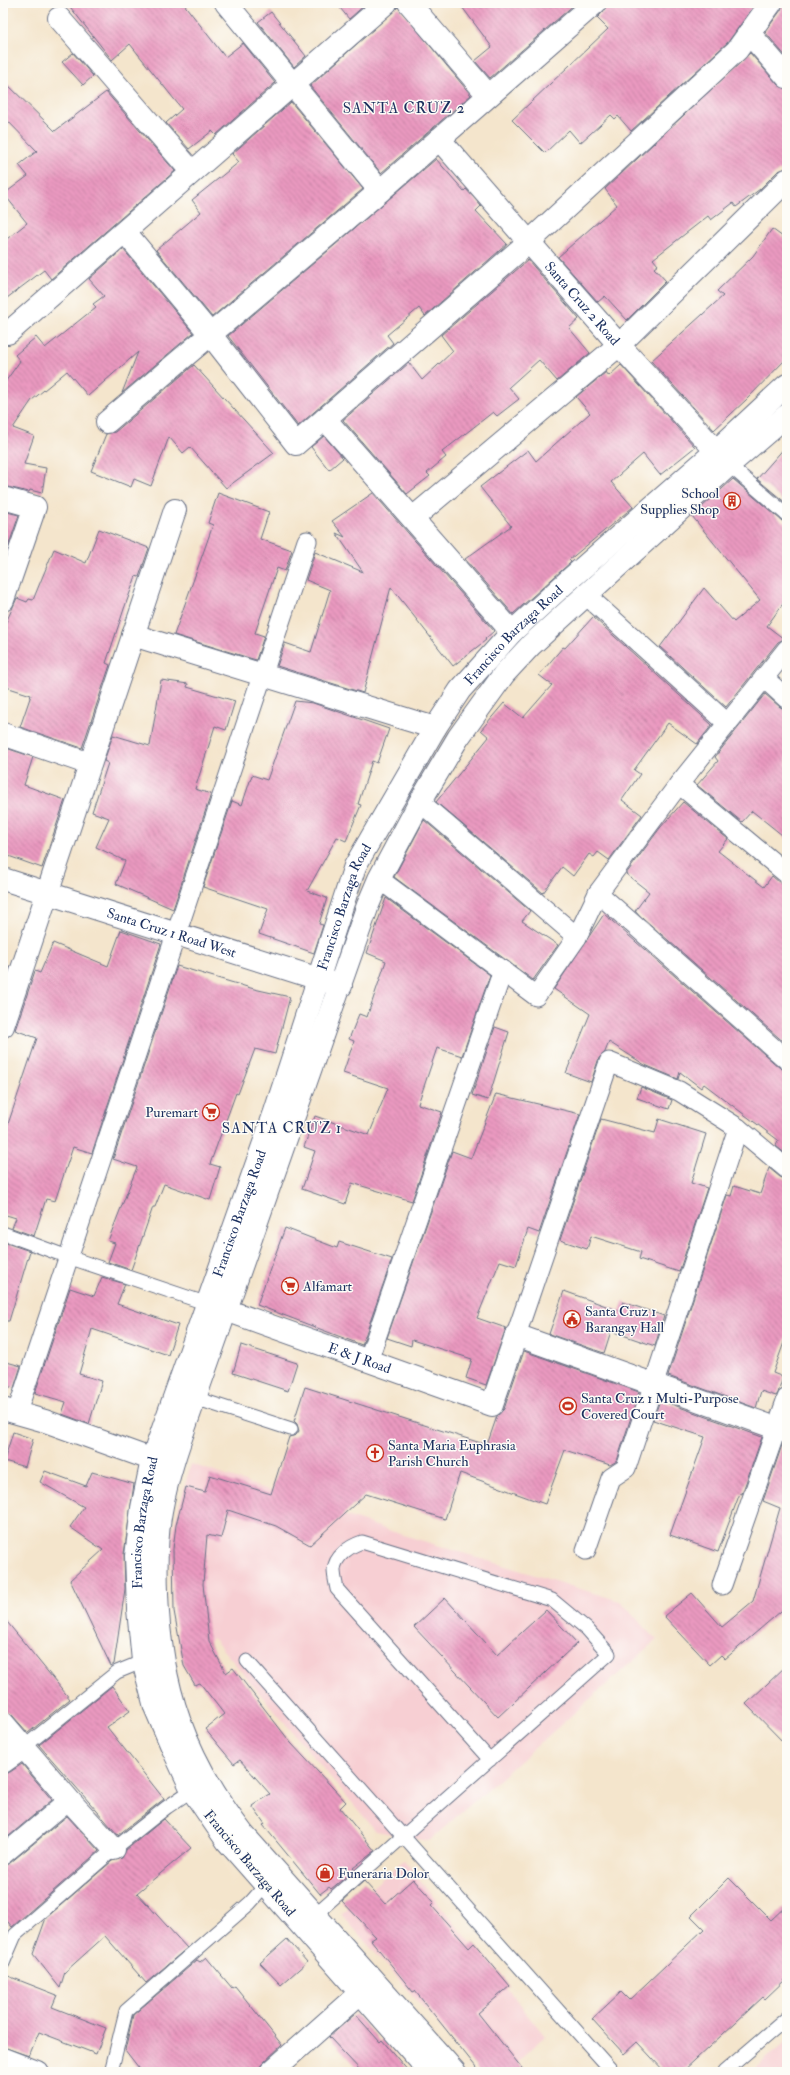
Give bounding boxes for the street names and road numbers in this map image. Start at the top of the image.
street label: Santa Cruz 2 Road [541,258,623,349]
street label: Francisco Barzaga Road [461,582,567,689]
street label: Francisco Barzaga Road [314,841,375,973]
street label: Santa Cruz 1 Road West [105,904,239,961]
street label: Francisco Barzaga Road [209,1148,270,1279]
street label: E & J Road [326,1339,393,1377]
street label: Francisco Barzaga Road [128,1455,162,1589]
street label: Francisco Barzaga Road [200,1807,299,1920]

